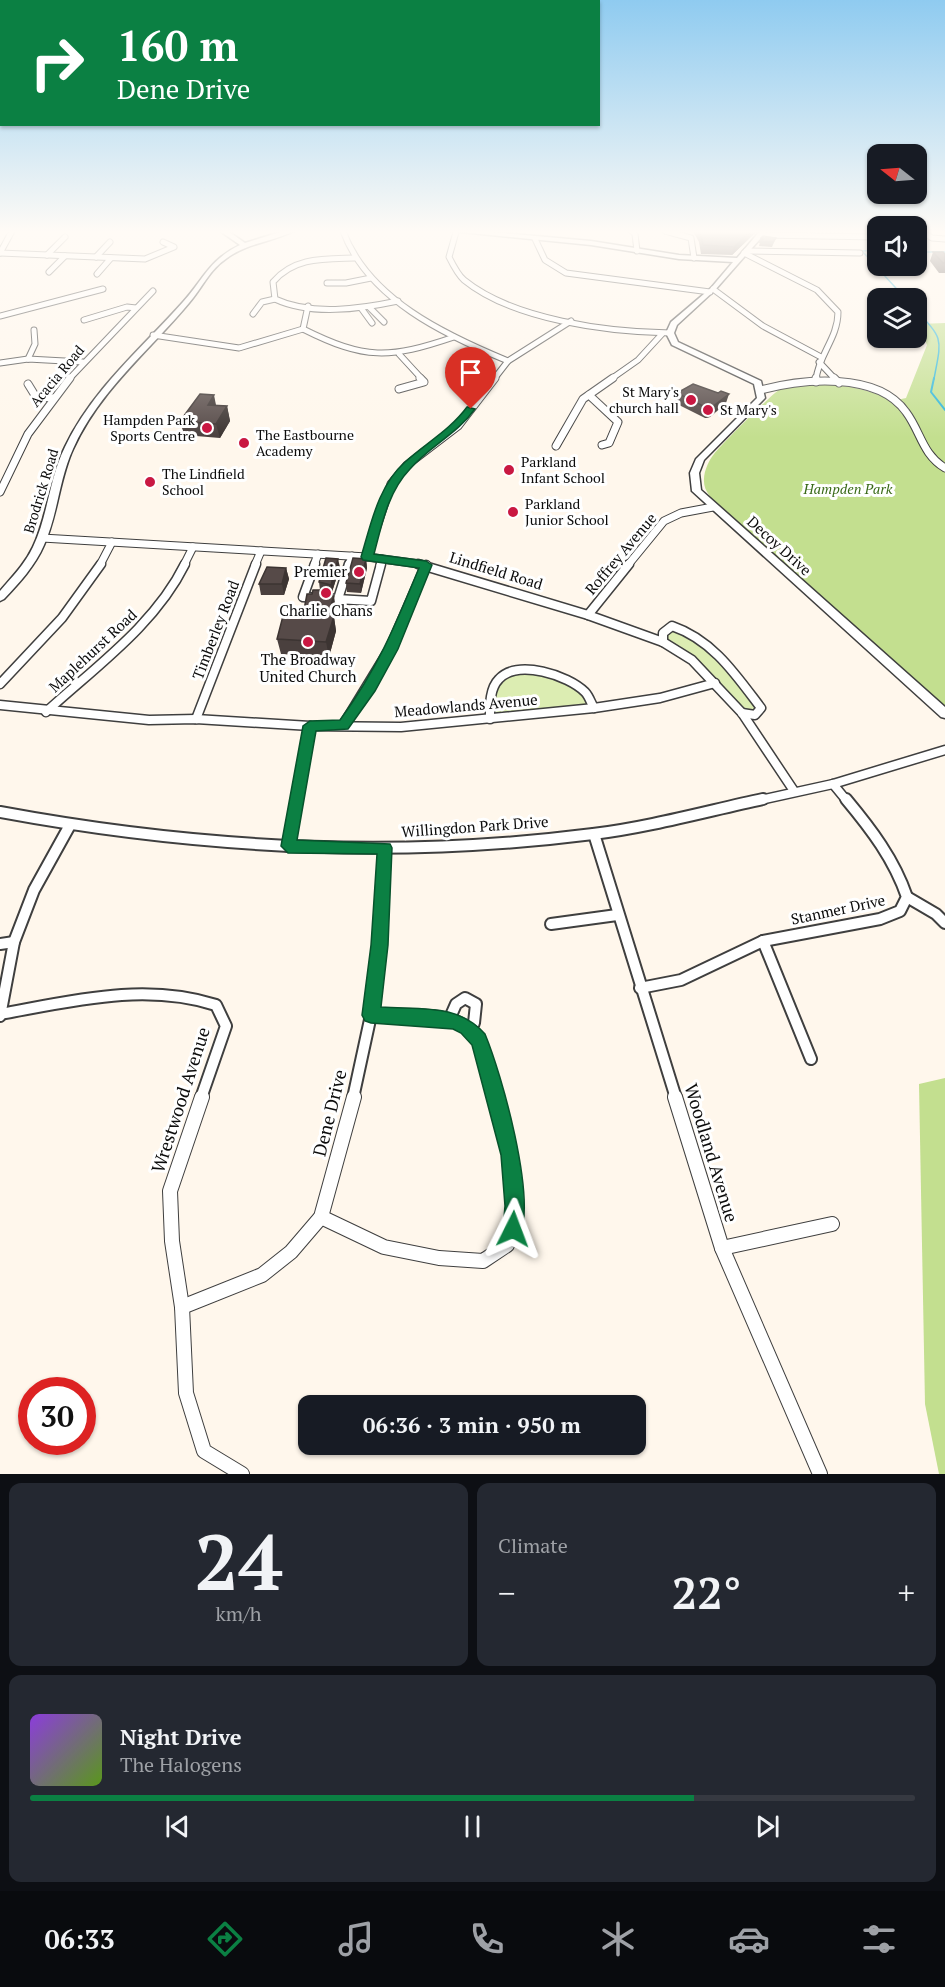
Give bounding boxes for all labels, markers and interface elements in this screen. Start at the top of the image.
text: 160 m [117,17,238,73]
icon: right [18,24,96,102]
text: Dene Drive [117,71,250,107]
north arrow [867,144,927,204]
map controls [867,144,927,348]
button: sound [867,216,927,276]
button: layers [867,288,927,348]
street label: Acacia Road [25,341,88,411]
pin [445,347,496,409]
icon: arrive [454,356,487,389]
place label: St Mary's church hall [609,382,679,417]
marker: St Mary's church hall [684,393,698,407]
place label: St Mary's [720,400,777,419]
marker: St Mary's [701,403,715,417]
place label: Hampden Park Sports Centre [103,410,196,445]
marker: Hampden Park Sports Centre [200,421,214,435]
place label: The Eastbourne Academy [256,425,354,460]
marker: The Eastbourne Academy [237,436,251,450]
street label: Brodrick Road [19,446,62,535]
place label: Parkland Infant School [521,452,605,487]
marker: Parkland Infant School [502,463,516,477]
place label: The Lindfield School [162,464,245,499]
marker: The Lindfield School [143,475,157,489]
park label: Hampden Park [803,479,893,498]
place label: Parkland Junior School [525,494,609,529]
marker: Parkland Junior School [506,505,520,519]
street label: Roffrey Avenue [580,508,660,598]
street label: Decoy Drive [743,511,816,579]
street label: Lindfield Road [447,546,545,594]
place label: Premier [294,561,347,581]
marker: Premier [352,565,366,579]
street label: Timberley Road [187,577,243,682]
marker: Charlie Chans [319,586,333,600]
place label: Charlie Chans [279,600,373,620]
street label: Maplehurst Road [44,604,141,696]
marker: The Broadway United Church [301,635,315,649]
place label: The Broadway United Church [259,649,357,686]
street label: Meadowlands Avenue [393,689,538,721]
street label: Willingdon Park Drive [401,811,549,841]
street label: Stanmer Drive [789,889,887,929]
street label: Wrestwood Avenue [145,1024,215,1176]
street label: Dene Drive [307,1067,351,1159]
street label: Woodland Avenue [679,1080,744,1225]
position arrow [481,1197,545,1261]
speed limit sign: 30 [18,1377,96,1455]
text: 06:36 · 3 min · 950 m [363,1410,581,1439]
text: 24 [194,1509,283,1612]
text: Climate [498,1532,568,1559]
text: 22° [672,1562,741,1622]
text: − [498,1571,516,1614]
text: + [897,1571,915,1614]
text: km/h [215,1600,262,1627]
text: Night Drive [120,1722,242,1751]
text: The Halogens [120,1751,242,1778]
icon: previous [161,1810,194,1843]
icon: pause [456,1810,489,1843]
icon: next [751,1810,784,1843]
icon: directions [204,1918,246,1960]
icon: music [335,1918,377,1960]
icon: phone [466,1918,508,1960]
icon: climate [597,1918,639,1960]
icon: car [728,1918,770,1960]
icon: filters [858,1918,900,1960]
text: 06:33 [44,1921,115,1957]

